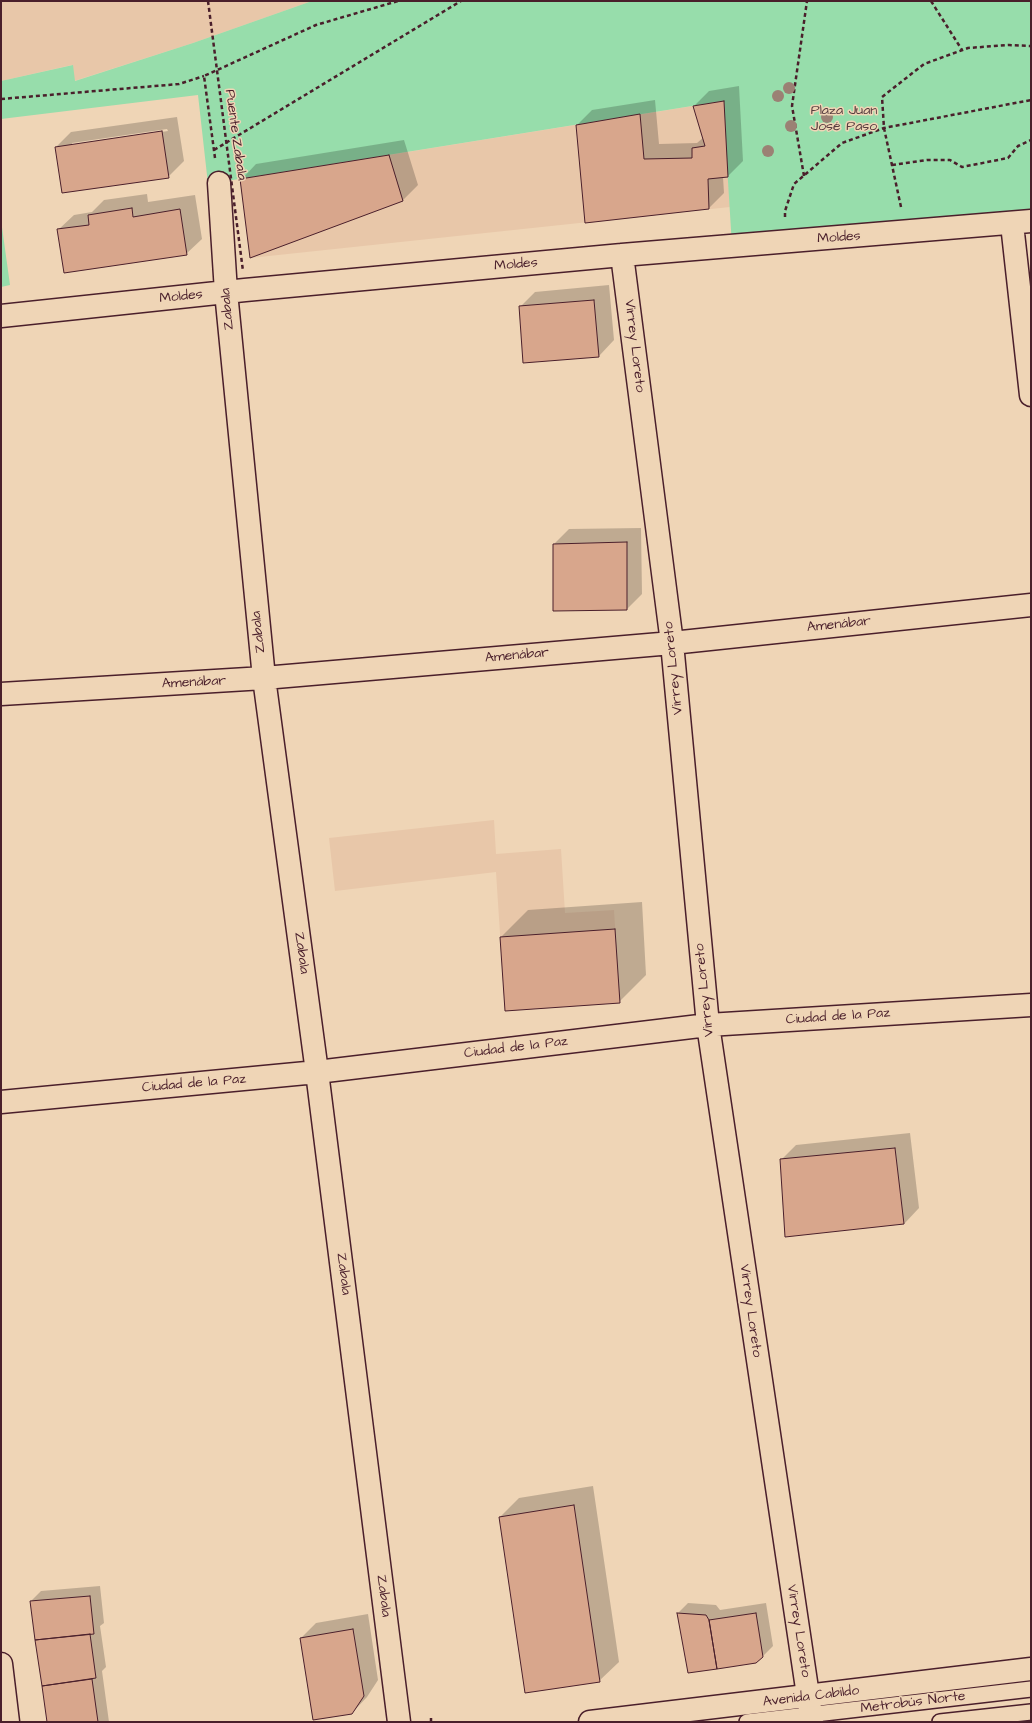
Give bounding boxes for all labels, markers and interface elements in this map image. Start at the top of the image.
street label: Puente Zabala [220,88,250,182]
park label: Plaza Juan José Paso [811,103,877,136]
street label: Moldes [817,228,861,248]
street label: Moldes [494,255,538,275]
street label: Moldes [159,286,203,308]
street label: Zabala [218,287,238,331]
street label: Virrey Loreto [620,299,648,393]
street label: Zabala [248,610,270,654]
street label: Amenábar [806,613,872,637]
street label: Virrey Loreto [661,621,687,715]
street label: Amenábar [484,645,550,667]
street label: Amenábar [161,673,227,693]
street label: Zabala [290,931,312,975]
street label: Virrey Loreto [692,943,718,1037]
street label: Ciudad de la Paz [785,1005,891,1029]
street label: Ciudad de la Paz [463,1033,569,1063]
street label: Ciudad de la Paz [141,1071,247,1097]
street label: Zabala [332,1252,354,1296]
street label: Virrey Loreto [735,1263,765,1359]
street label: Zabala [372,1574,394,1618]
street label: Virrey Loreto [782,1583,814,1679]
street label: Avenida Cabildo [762,1683,860,1711]
street label: Metrobús Norte [860,1688,966,1718]

